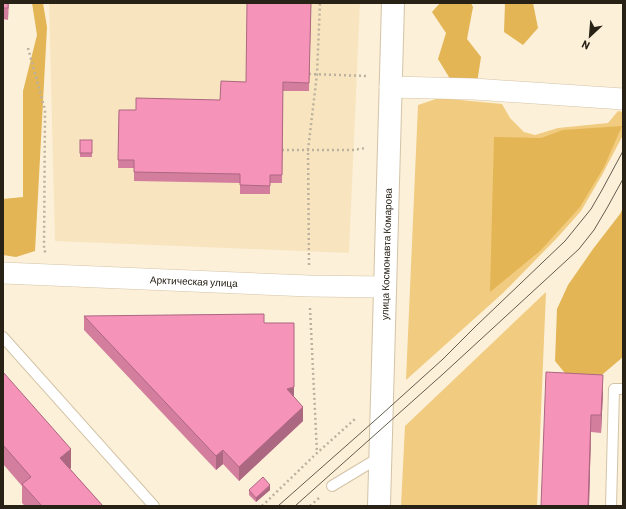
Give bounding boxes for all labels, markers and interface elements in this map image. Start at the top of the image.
north arrow [570,16,610,56]
text: N [579,38,592,53]
street label: улица Космонавта Комарова [378,187,394,320]
street label: Арктическая улица [150,273,238,289]

